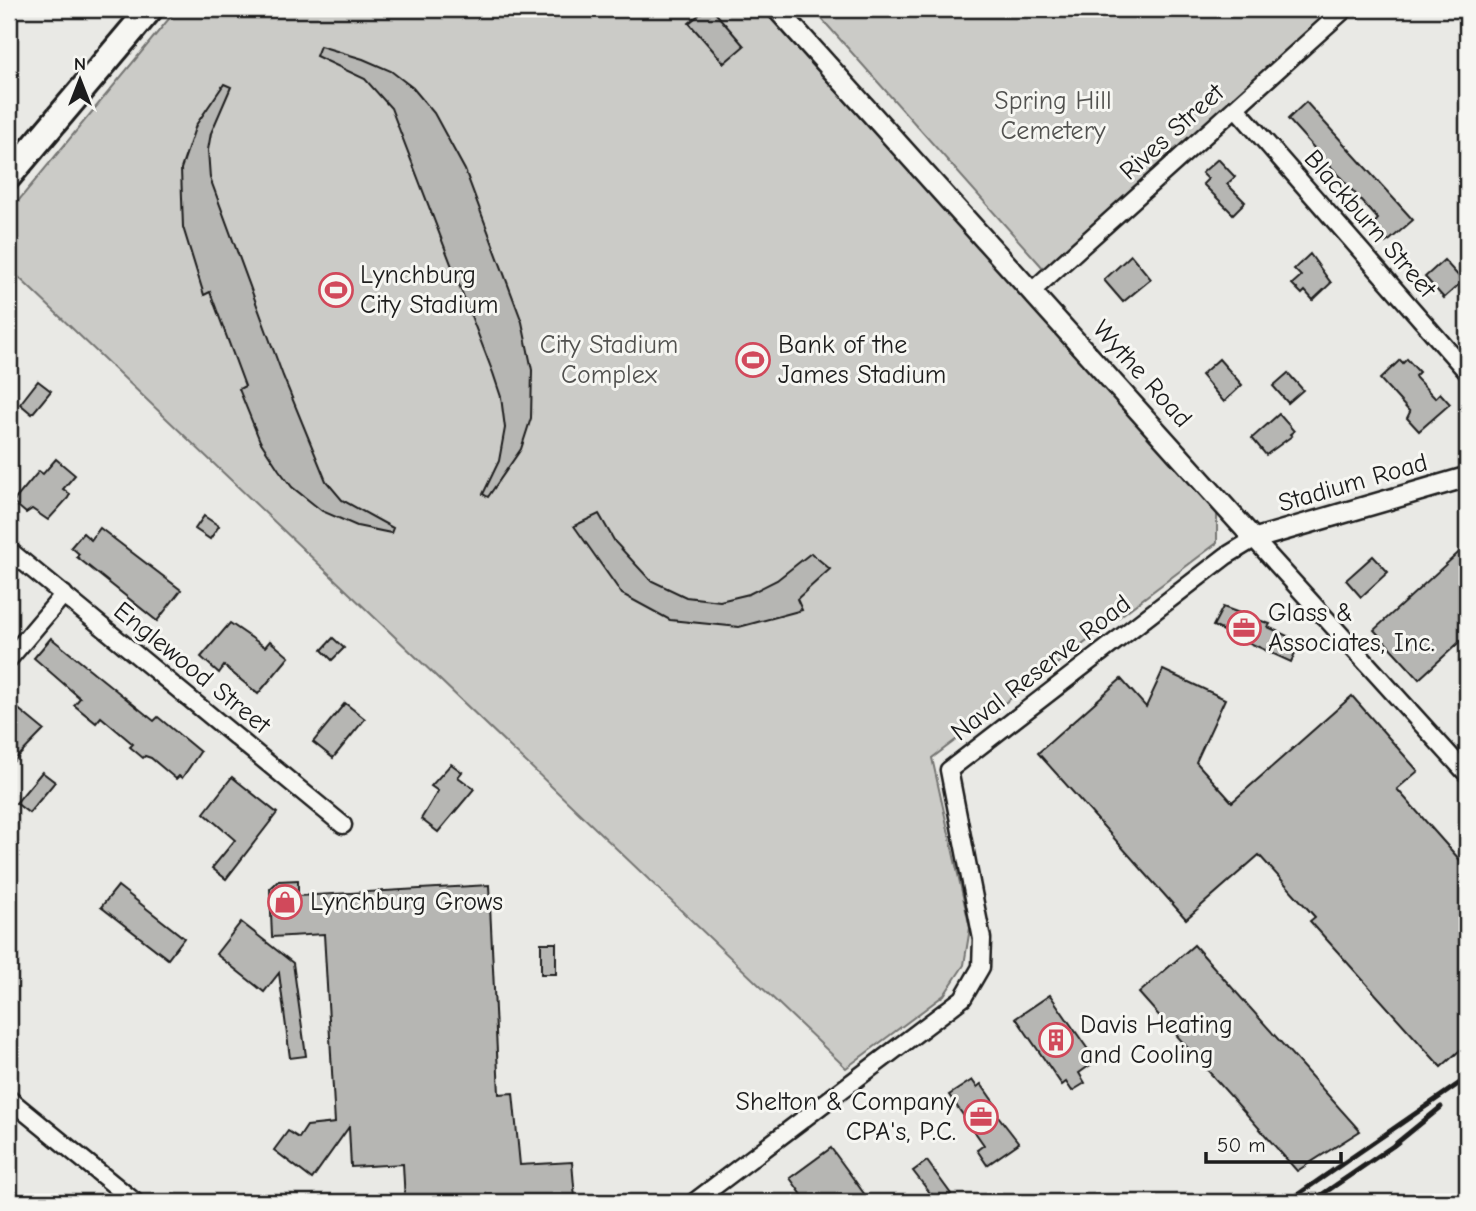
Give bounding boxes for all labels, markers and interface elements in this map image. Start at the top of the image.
north arrow [46,46,116,116]
text: N [74,53,86,75]
street label: Rives Street [1114,77,1231,186]
park label: Spring Hill Cemetery [994,86,1112,146]
street label: Blackburn Street [1298,144,1443,305]
place label: Lynchburg City Stadium [360,260,499,320]
sports icon: Lynchburg City Stadium [317,271,355,309]
street label: Wythe Road [1086,314,1198,434]
park label: City Stadium Complex [540,330,678,390]
place label: Bank of the James Stadium [778,330,946,390]
sports icon: Bank of the James Stadium [734,341,772,379]
street label: Stadium Road [1275,447,1431,519]
street label: Naval Reserve Road [945,589,1137,747]
street label: Englewood Street [108,596,278,741]
place label: Glass & Associates, Inc. [1268,598,1435,658]
office icon: Glass & Associates, Inc. [1225,609,1263,647]
shop icon: Lynchburg Grows [266,883,304,921]
place label: Lynchburg Grows [310,887,503,917]
place label: Davis Heating and Cooling [1080,1010,1233,1070]
building icon: Davis Heating and Cooling [1037,1021,1075,1059]
place label: Shelton & Company CPA's, P.C. [736,1087,956,1147]
office icon: Shelton & Company CPA's, P.C. [962,1098,1000,1136]
scale bar [1206,1120,1341,1164]
text: 50 m [1217,1133,1266,1157]

